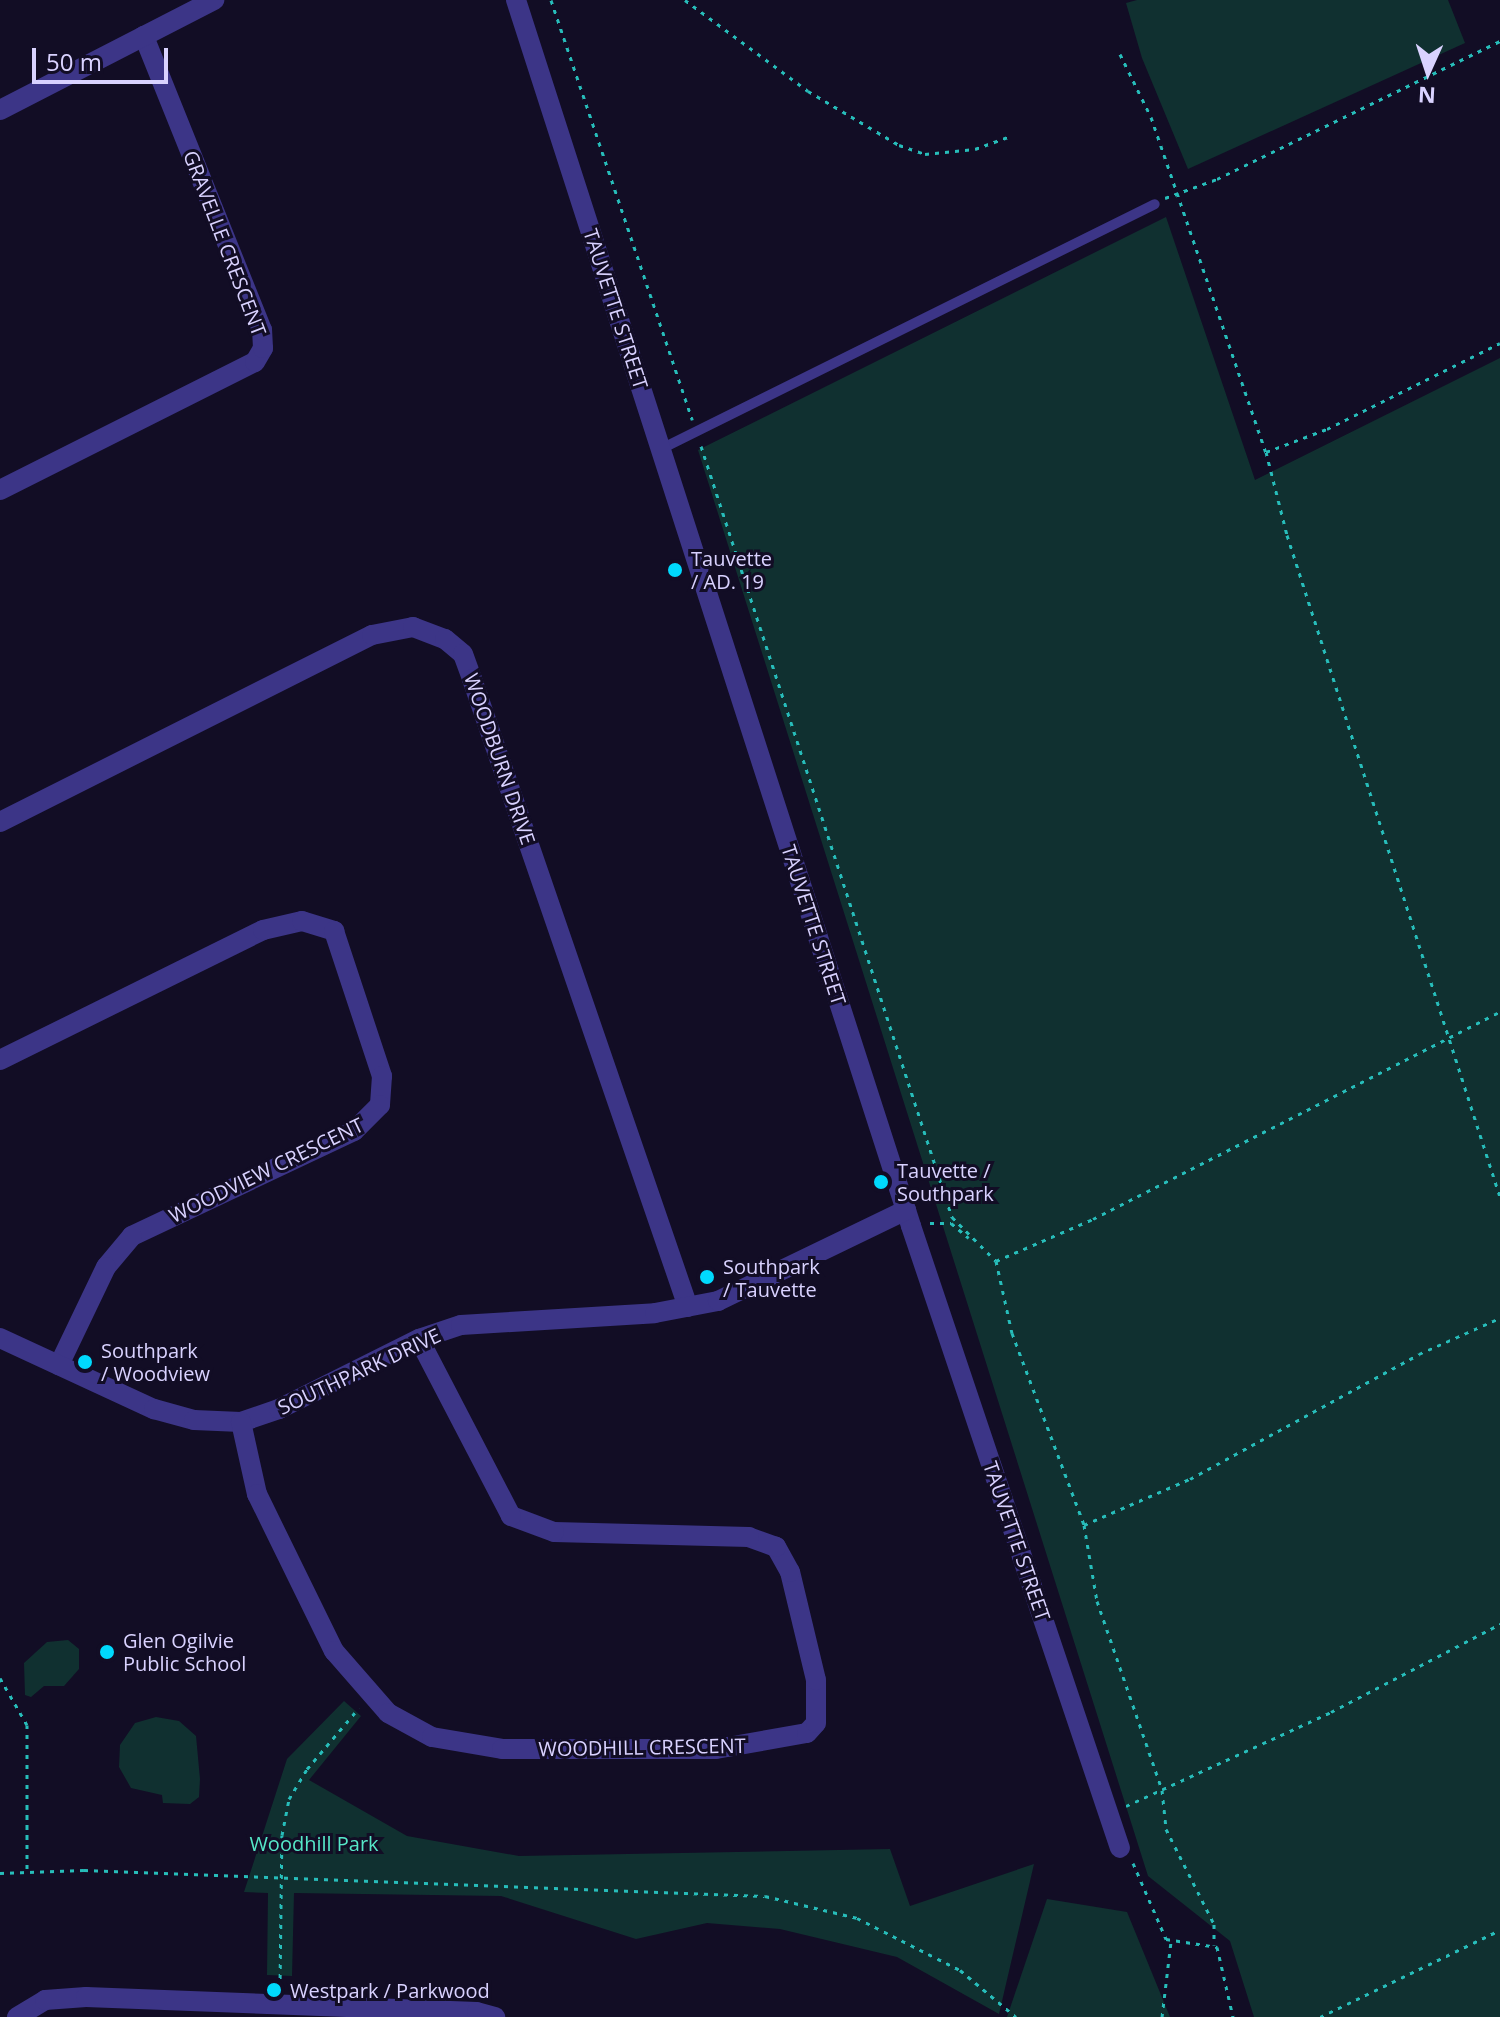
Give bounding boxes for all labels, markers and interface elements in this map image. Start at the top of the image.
scale bar [36,32,172,82]
north arrow [1388,32,1468,112]
text: 50 m [46,45,102,78]
text: N [1417,81,1436,111]
street label: GRAVELLE CRESCENT [179,147,271,339]
street label: TAUVETTE STREET [579,226,653,392]
place label: Tauvette / AD. 19 [691,546,772,593]
marker: Tauvette / AD. 19 [666,561,684,579]
street label: WOODBURN DRIVE [459,670,541,848]
street label: TAUVETTE STREET [777,842,851,1008]
street label: WOODVIEW CRESCENT [165,1112,367,1228]
place label: Tauvette / Southpark [897,1158,994,1205]
marker: Tauvette / Southpark [872,1173,890,1191]
place label: Southpark / Tauvette [723,1254,820,1301]
marker: Southpark / Tauvette [698,1268,716,1286]
street label: SOUTHPARK DRIVE [274,1323,444,1419]
place label: Southpark / Woodview [101,1338,210,1385]
marker: Southpark / Woodview [76,1353,94,1371]
street label: TAUVETTE STREET [978,1458,1056,1624]
place label: Glen Ogilvie Public School [123,1628,246,1675]
marker: Glen Ogilvie Public School [98,1643,116,1661]
street label: WOODHILL CRESCENT [538,1733,746,1761]
park label: Woodhill Park [249,1831,379,1855]
place label: Westpark / Parkwood [290,1978,490,2002]
marker: Westpark / Parkwood [265,1981,283,1999]

